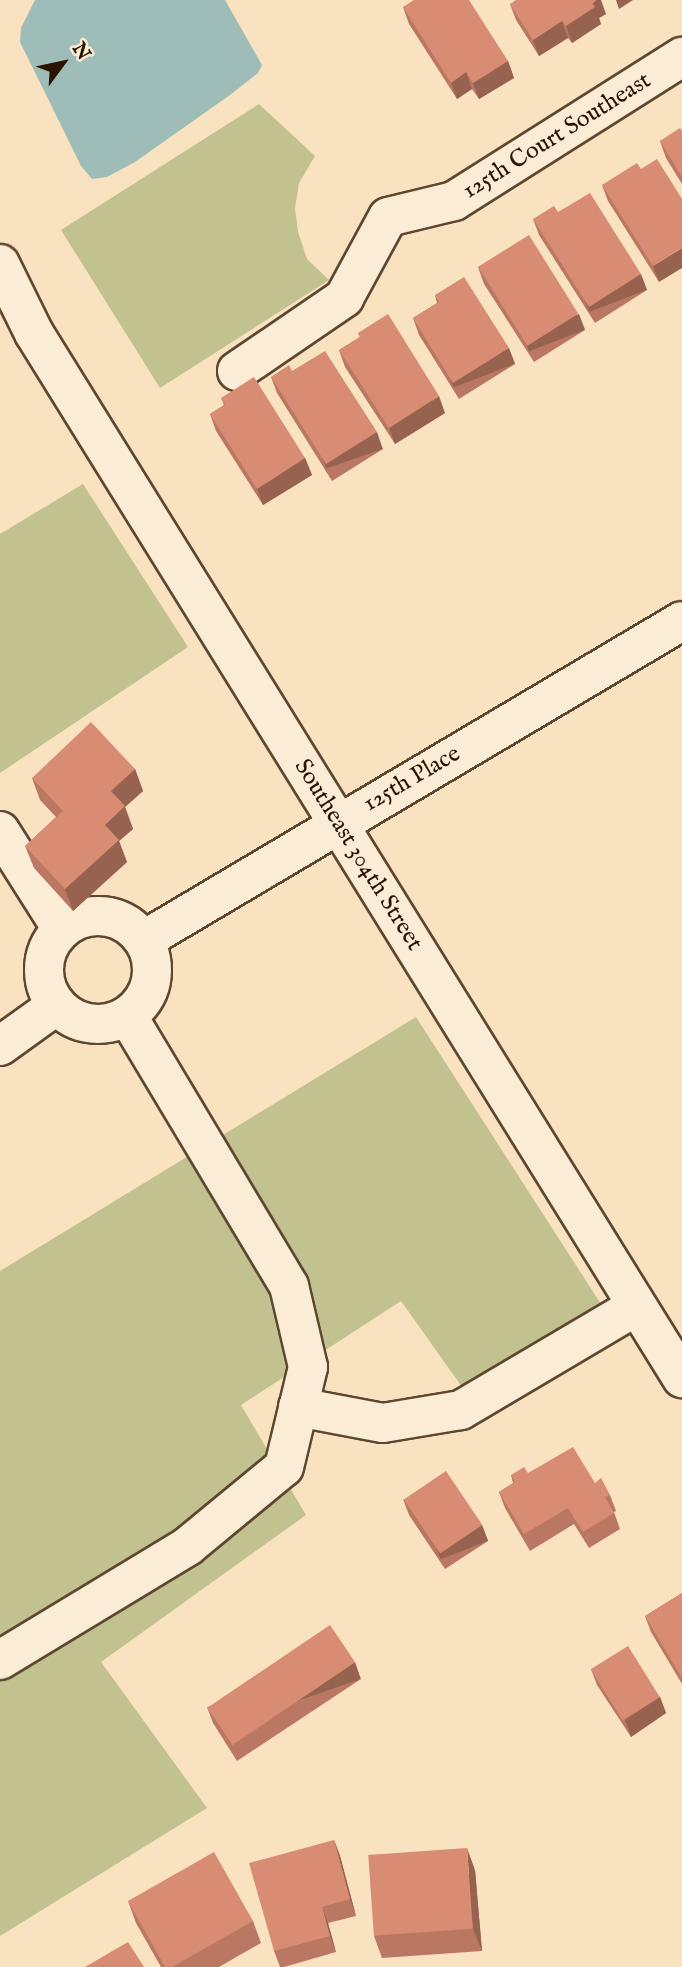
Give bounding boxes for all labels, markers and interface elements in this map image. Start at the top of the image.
north arrow [28,28,98,98]
text: N [66,38,95,65]
street label: 125th Court Southeast [458,66,656,206]
street label: 125th Place [358,740,466,818]
street label: Southeast 304th Street [287,754,429,956]

